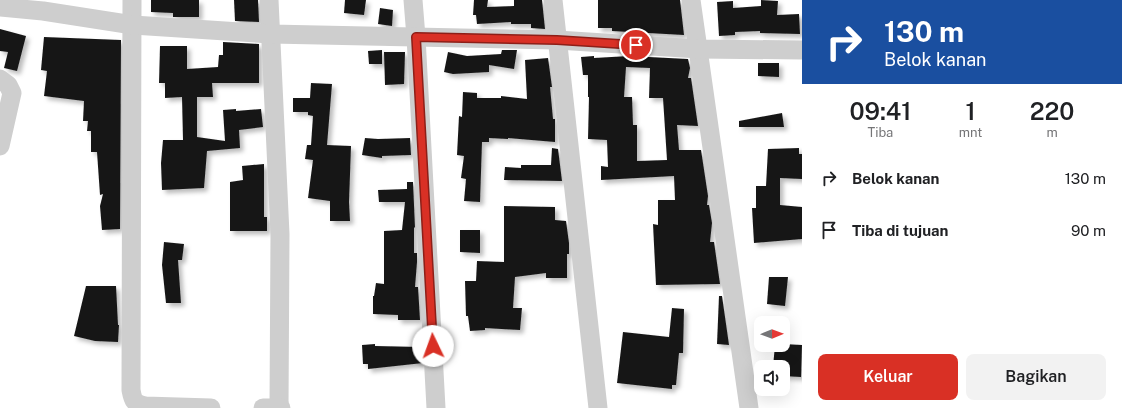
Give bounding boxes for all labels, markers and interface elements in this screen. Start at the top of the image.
text: 130 m [884,15,964,48]
icon: right [818,16,870,68]
pin [619,28,653,62]
icon: arrive [625,34,647,56]
text: Belok kanan [884,49,987,70]
text: 09:41 [849,97,911,125]
text: 1 [965,97,976,125]
text: 220 [1030,97,1074,125]
text: Tiba [867,125,893,140]
text: mnt [959,125,982,140]
text: m [1046,125,1058,140]
icon: right [818,167,840,189]
text: Belok kanan [852,170,939,187]
text: 130 m [1065,170,1106,187]
icon: arrive [818,219,840,241]
text: Tiba di tujuan [852,222,948,239]
text: 90 m [1071,222,1106,239]
north arrow [754,316,790,352]
map controls [754,316,790,396]
position arrow [412,325,454,367]
button: Keluar [818,354,958,400]
button: Bagikan [966,354,1106,400]
button: sound [754,360,790,396]

